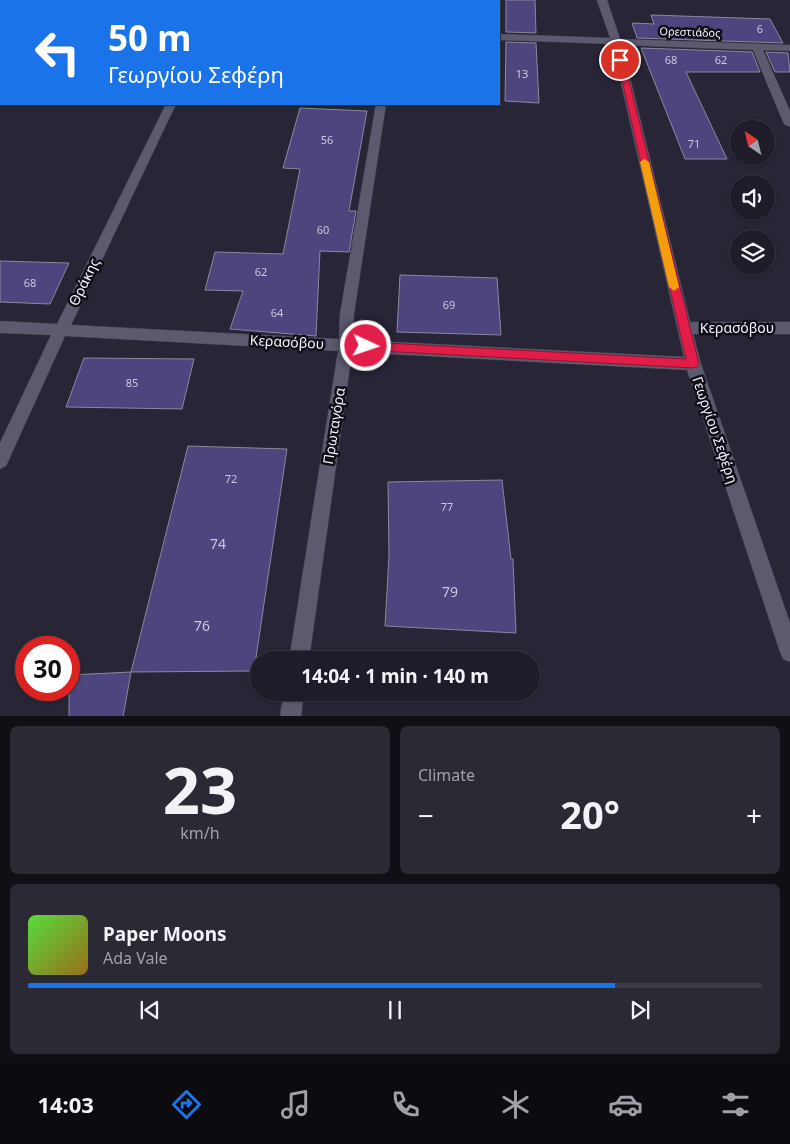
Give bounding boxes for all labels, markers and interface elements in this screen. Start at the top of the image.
text: 50 m [108,14,191,61]
icon: left [25,20,90,85]
house number: 6 [757,21,763,36]
street label: Ορεστιάδος [659,23,721,40]
pin [599,39,641,81]
icon: arrive [606,46,634,74]
house number: 68 [665,52,677,67]
house number: 62 [715,52,727,67]
text: Γεωργίου Σεφέρη [108,59,284,89]
house number: 13 [516,66,528,81]
north arrow [730,120,775,165]
map controls [730,120,775,275]
house number: 56 [321,132,333,147]
house number: 71 [688,136,700,151]
button: sound [730,175,775,220]
house number: 60 [317,222,329,237]
button: layers [730,230,775,275]
street label: Θράκης [64,255,103,309]
house number: 62 [255,264,267,279]
house number: 68 [24,275,36,290]
house number: 69 [443,297,455,312]
house number: 64 [271,305,284,320]
street label: Κερασόβου [700,318,774,337]
position arrow [339,319,391,371]
street label: Κερασόβου [249,330,325,353]
street label: Γεωργίου Σεφέρη [688,374,743,486]
house number: 85 [126,375,138,390]
street label: Πρωταγόρα [318,386,349,466]
house number: 72 [225,471,237,486]
house number: 77 [441,499,453,514]
house number: 74 [210,534,226,553]
house number: 79 [442,582,458,601]
house number: 76 [194,616,210,635]
speed limit sign: 30 [15,636,80,701]
text: 14:04 · 1 min · 140 m [301,663,489,689]
text: 23 [163,745,237,833]
text: Climate [418,764,475,786]
text: 20° [560,788,620,840]
text: − [418,796,434,834]
text: + [746,796,762,834]
text: km/h [180,822,220,844]
text: Paper Moons [103,921,227,947]
text: Ada Vale [103,947,168,969]
icon: previous [136,996,164,1024]
icon: pause [381,996,409,1024]
icon: next [626,996,654,1024]
icon: directions [169,1087,204,1122]
icon: music [278,1087,313,1122]
icon: phone [388,1087,423,1122]
icon: climate [498,1087,533,1122]
icon: car [608,1087,643,1122]
icon: filters [718,1087,753,1122]
text: 14:03 [37,1089,94,1119]

